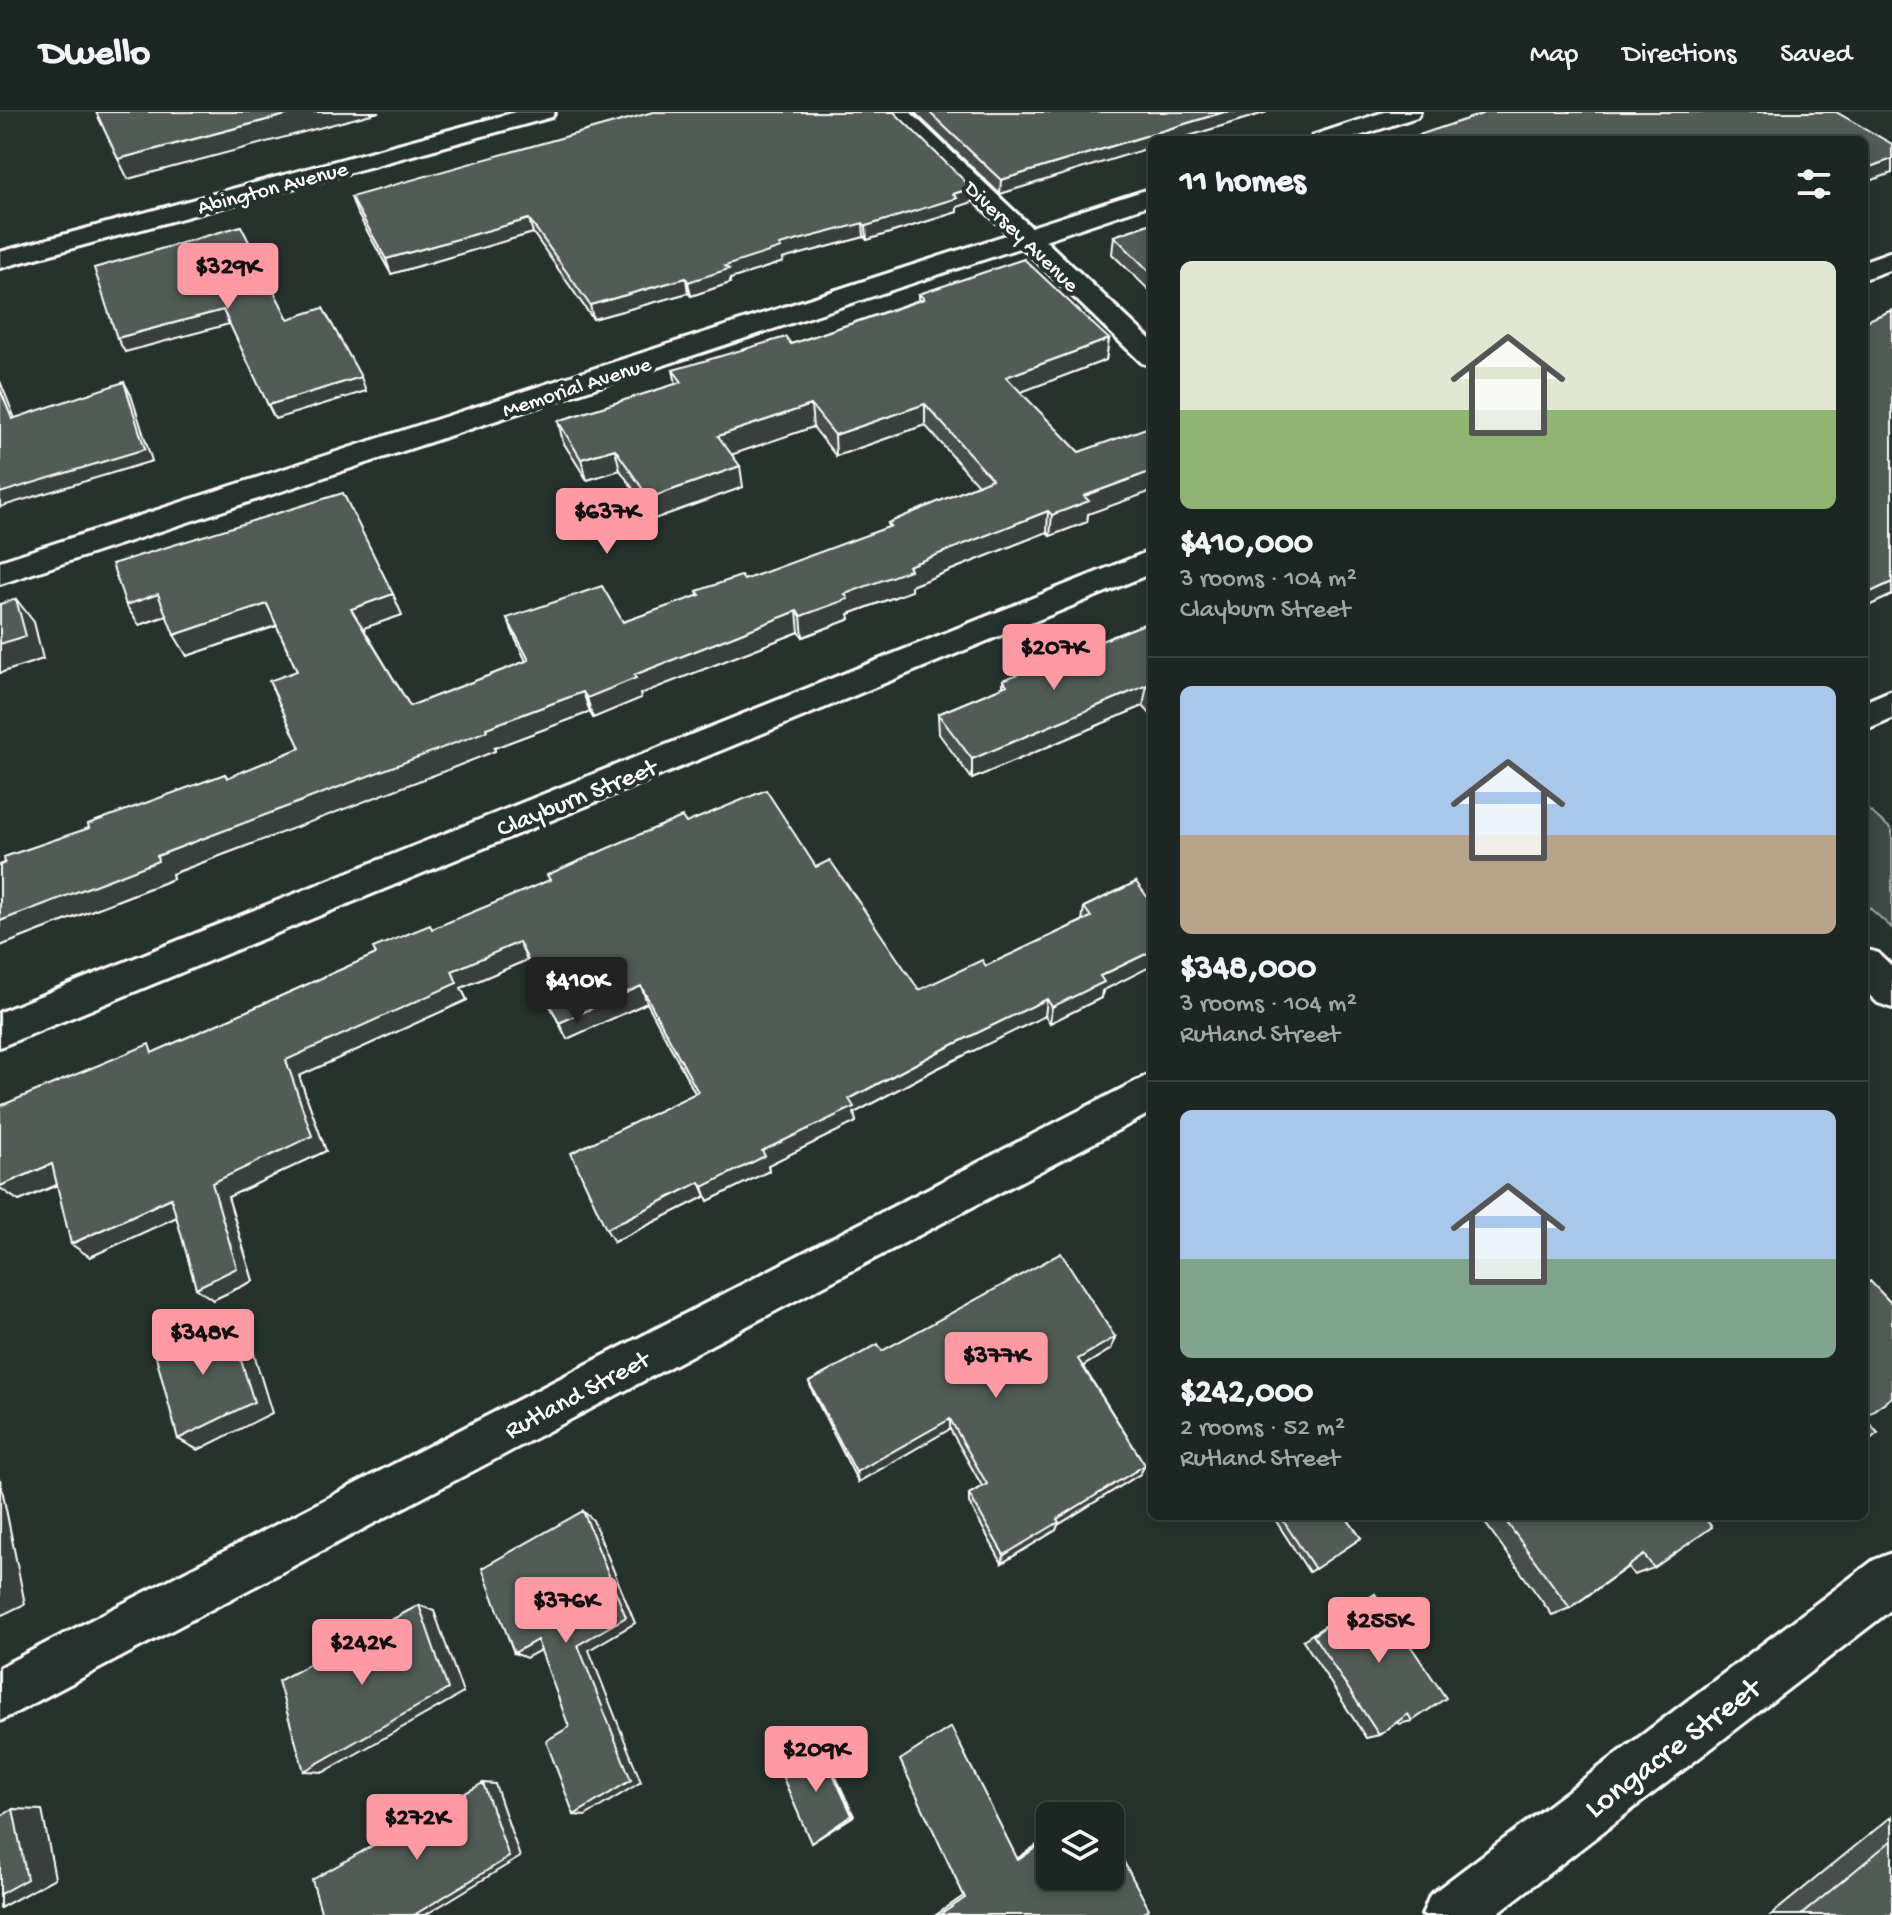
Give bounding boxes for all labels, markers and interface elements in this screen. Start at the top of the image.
text: Dwello [40,33,150,77]
text: Map [1530,39,1578,72]
text: Directions [1622,39,1736,72]
text: Saved [1780,39,1852,72]
street label: Abington Avenue [195,157,352,222]
icon: filters [1792,162,1836,206]
text: 11 homes [1180,164,1306,204]
street label: Diversey Avenue [956,175,1084,300]
pin: $329K [172,243,284,311]
text: $329K [195,253,261,284]
icon: home [1436,313,1580,457]
street label: Memorial Avenue [500,352,655,425]
pin: $637K [551,488,663,556]
text: $637K [574,498,640,529]
text: $410,000 [1180,525,1313,565]
text: 3 rooms · 104 m² [1180,565,1357,596]
text: Clayburn Street [1180,596,1350,627]
pin: $207K [998,624,1110,692]
text: $207K [1020,634,1088,665]
icon: home [1436,738,1580,882]
street label: Clayburn Street [493,753,665,846]
text: $348,000 [1180,950,1316,990]
pin: $410K [521,957,633,1025]
text: $410K [545,967,609,998]
text: 3 rooms · 104 m² [1180,990,1357,1021]
text: Rutland Street [1180,1021,1340,1052]
icon: home [1436,1162,1580,1306]
pin: $348K [147,1309,259,1377]
text: $348K [170,1319,236,1350]
pin: $377K [940,1332,1052,1400]
text: $377K [963,1342,1029,1373]
street label: Rutland Street [500,1345,658,1448]
text: $242,000 [1180,1374,1313,1414]
text: 2 rooms · 52 m² [1180,1414,1345,1445]
text: Rutland Street [1180,1445,1340,1476]
pin: $376K [510,1577,622,1645]
text: $376K [533,1587,599,1618]
pin: $255K [1323,1597,1435,1665]
text: $255K [1346,1607,1412,1638]
pin: $242K [306,1619,418,1687]
text: $242K [330,1629,394,1660]
street label: Longacre Street [1578,1670,1772,1829]
pin: $209K [760,1726,872,1794]
text: $209K [783,1736,849,1767]
pin: $272K [361,1794,473,1862]
map controls [1036,1802,1124,1890]
button: layers [1036,1802,1124,1890]
text: $272K [384,1804,450,1835]

